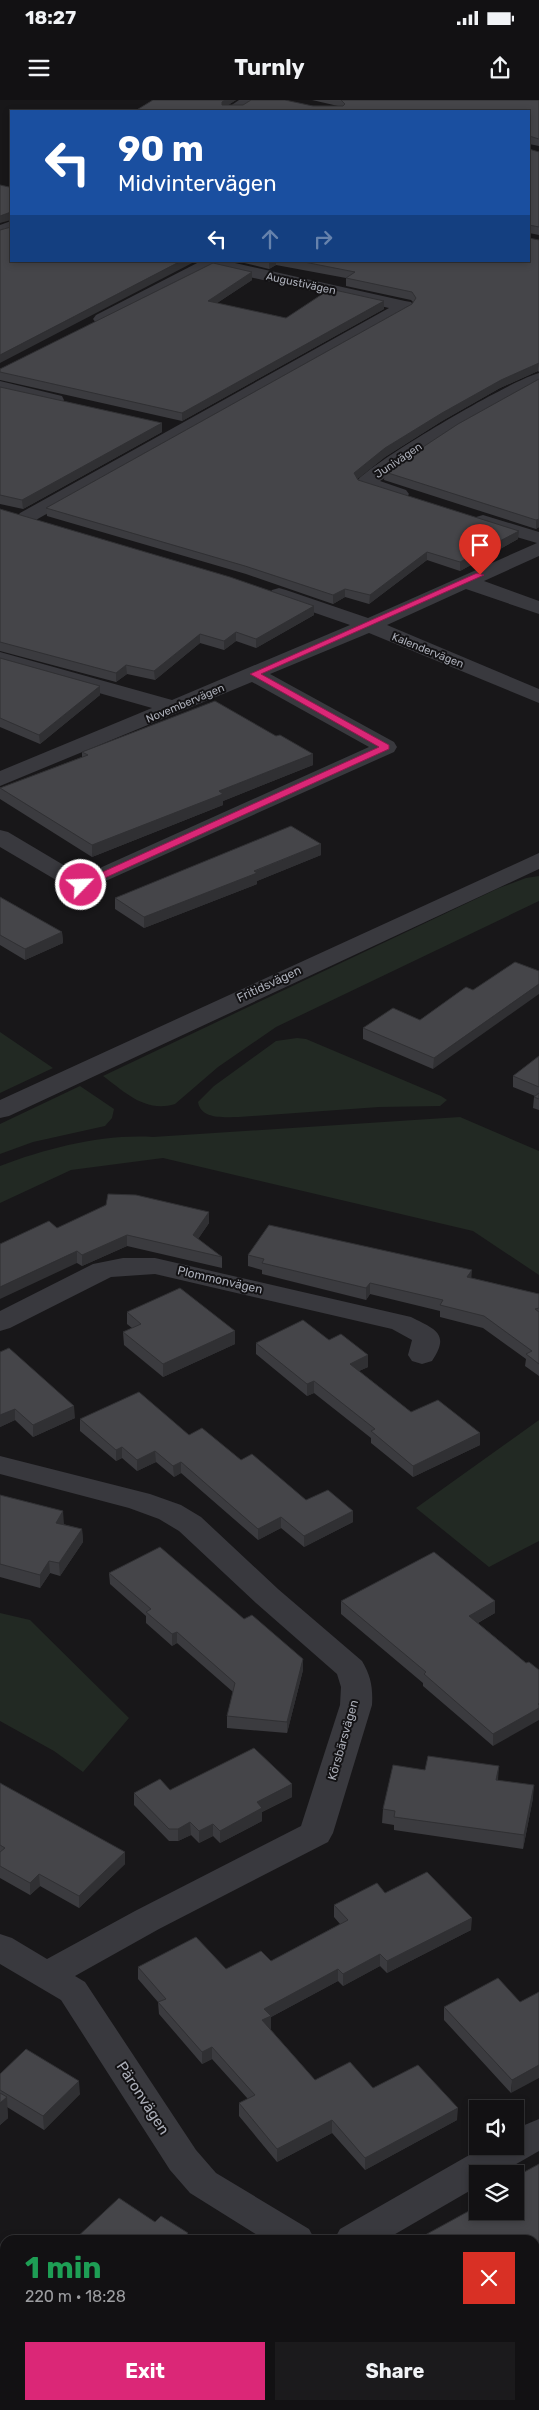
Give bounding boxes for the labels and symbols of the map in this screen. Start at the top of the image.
street label: Augustivägen [265,270,337,297]
street label: Junivägen [372,440,424,481]
pin [459,524,501,575]
street label: Kalendervägen [390,630,466,671]
street label: Novembervägen [144,681,226,726]
position arrow [54,858,106,910]
street label: Fritidsvägen [235,963,303,1005]
street label: Plommonvägen [176,1263,264,1297]
street label: Körsbärsvägen [325,1698,361,1782]
street label: Päronvägen [113,2058,173,2138]

